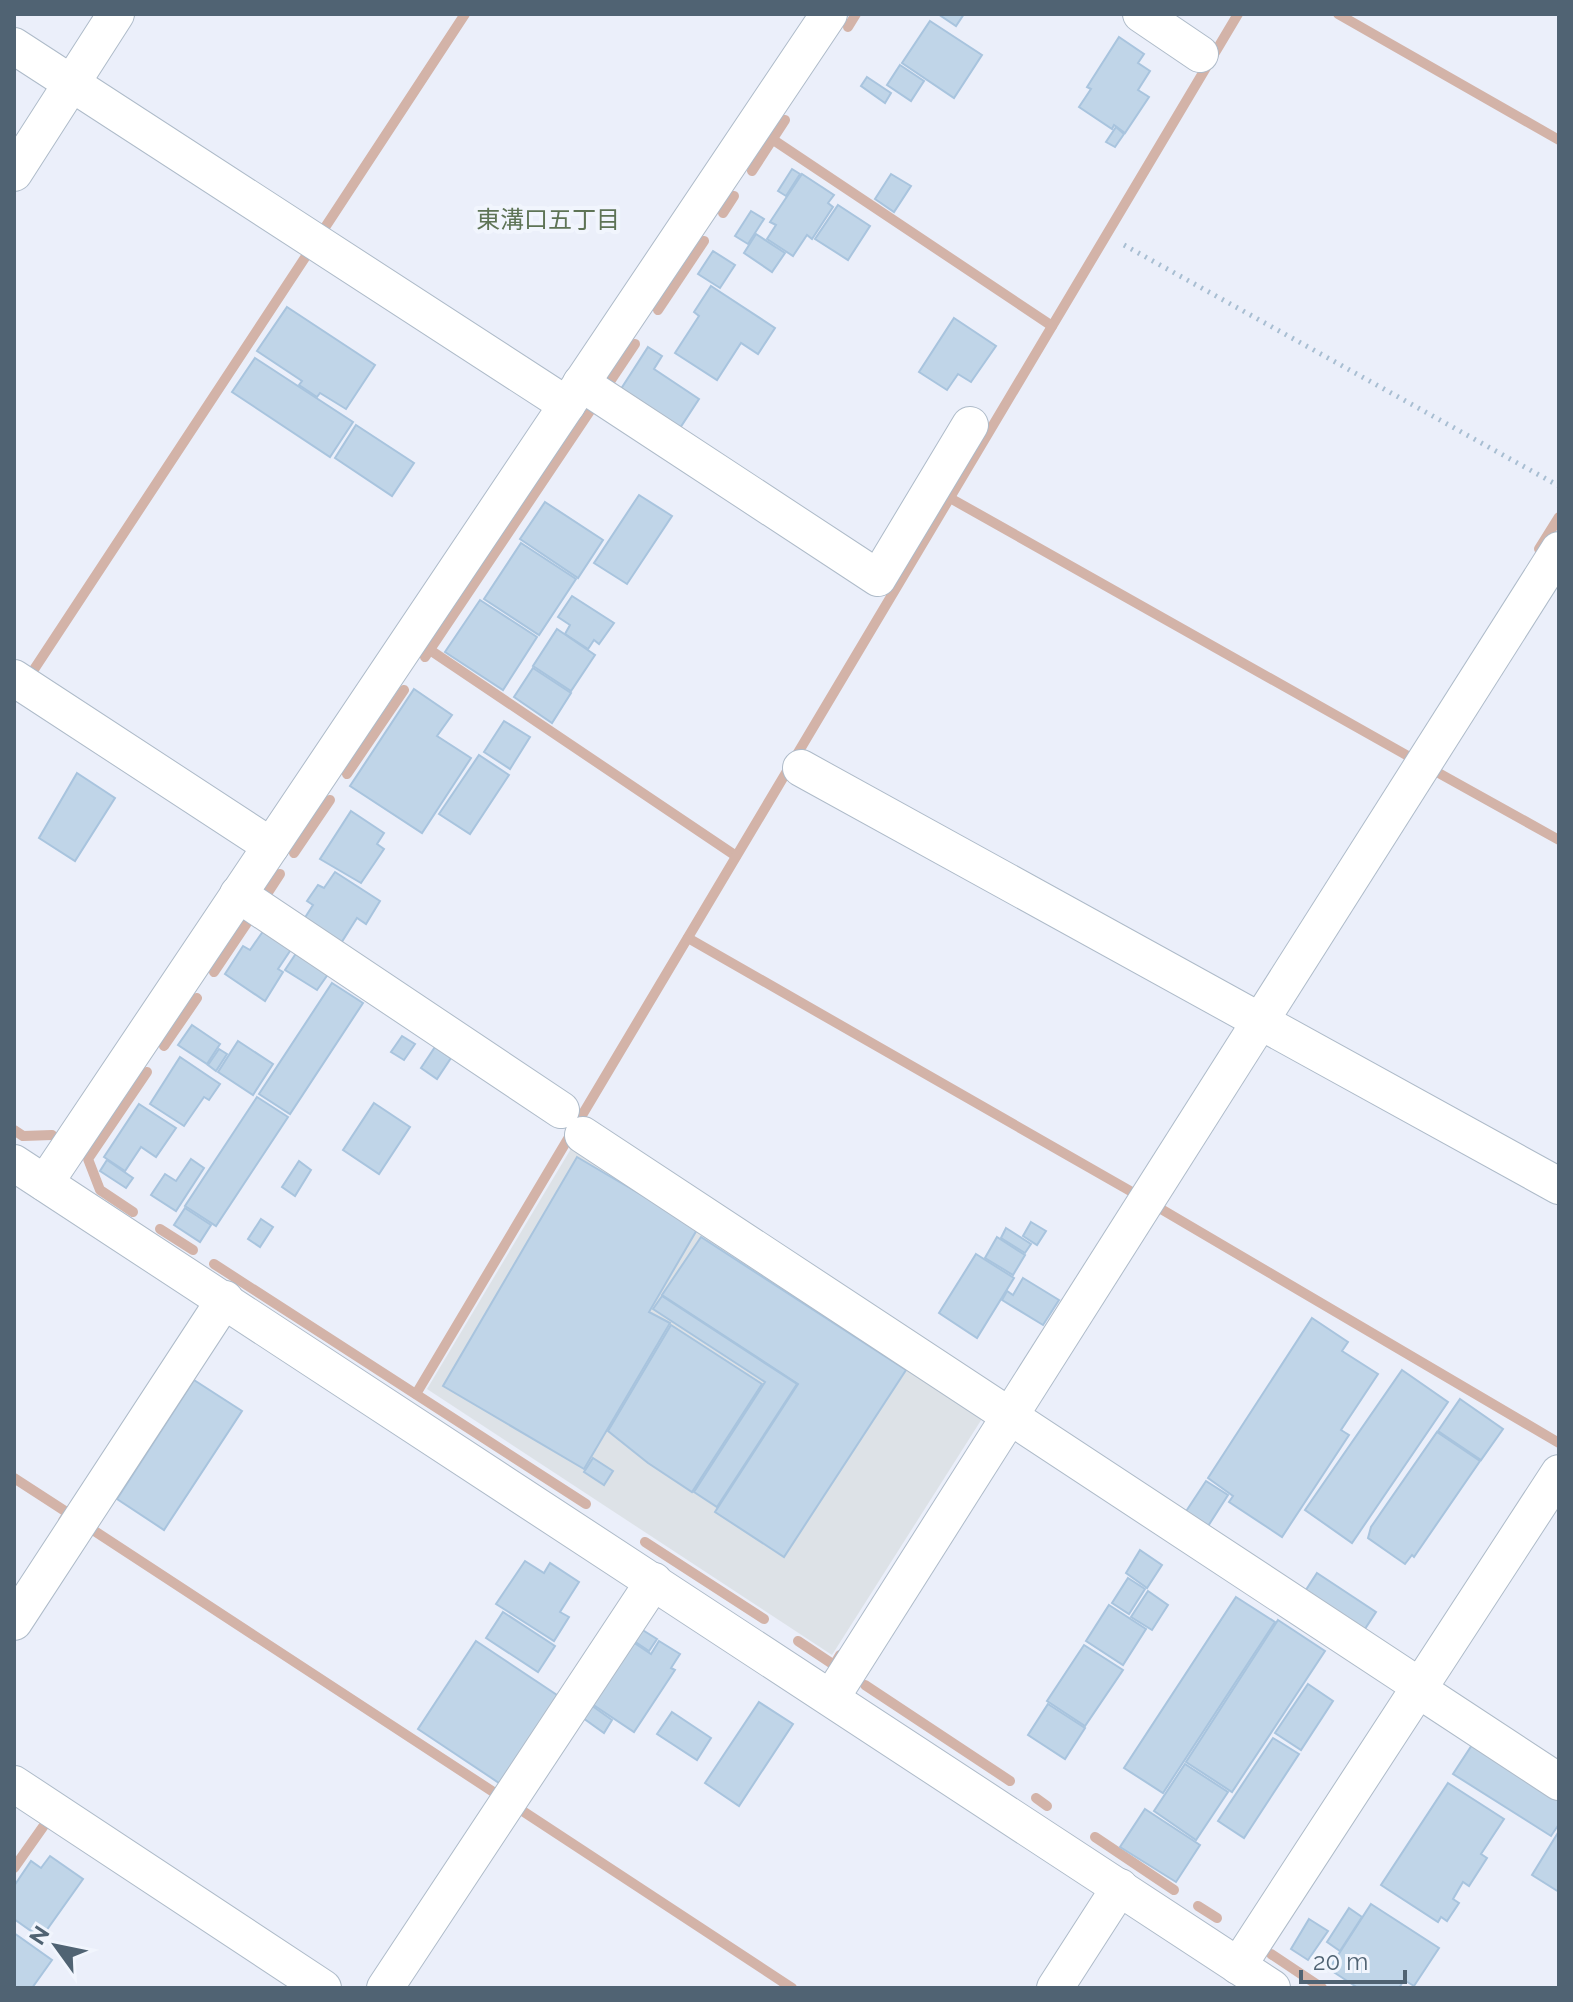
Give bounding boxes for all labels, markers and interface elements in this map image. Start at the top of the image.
district label: 東溝口五丁目 [476,205,620,234]
north arrow [16,1906,96,1986]
text: N [24,1921,55,1949]
scale bar [1301,1934,1405,1984]
text: 20 m [1313,1947,1368,1976]

